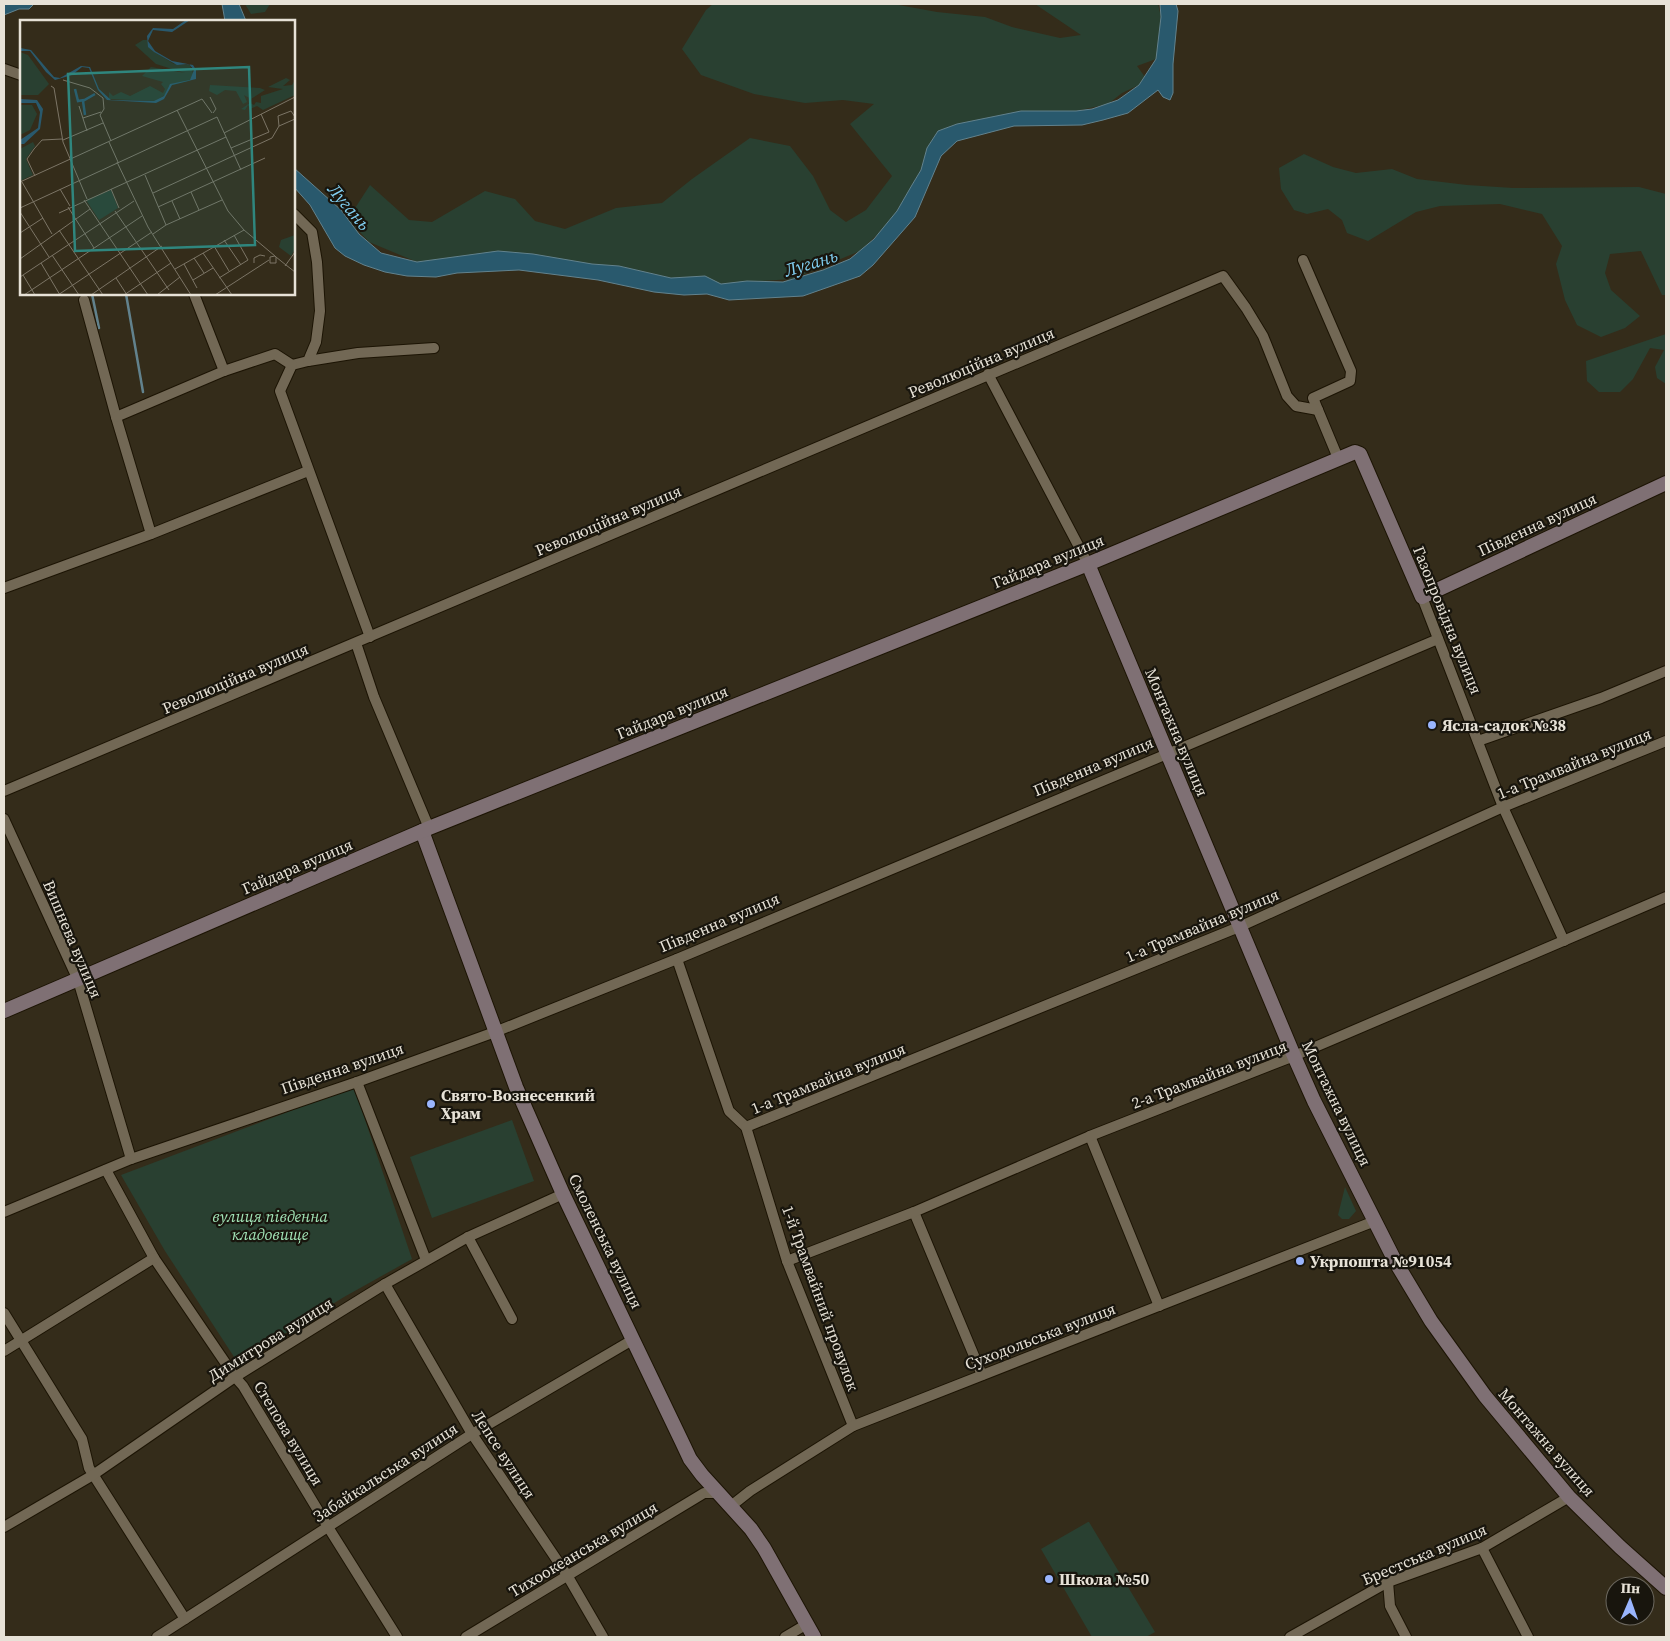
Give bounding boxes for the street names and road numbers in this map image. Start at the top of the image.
street label: Революційна вулиця [905,321,1057,403]
street label: Революційна вулиця [532,479,684,561]
street label: Південна вулиця [1474,487,1600,561]
street label: Гайдара вулиця [989,529,1107,593]
street label: Газопровідна вулиця [1408,543,1488,697]
street label: Революційна вулиця [159,637,311,719]
street label: Монтажна вулиця [1140,665,1214,799]
street label: Гайдара вулиця [613,680,731,744]
street label: 1-а Трамвайна вулиця [1494,722,1654,804]
street label: Південна вулиця [1030,731,1156,801]
street label: Гайдара вулиця [238,833,356,899]
street label: Вишнева вулиця [38,877,108,1001]
street label: 1-а Трамвайна вулиця [1122,883,1282,967]
street label: Південна вулиця [656,887,782,957]
street label: 2-а Трамвайна вулиця [1128,1034,1290,1114]
street label: Монтажна вулиця [1297,1036,1377,1170]
street label: Південна вулиця [278,1037,406,1099]
street label: 1-а Трамвайна вулиця [748,1037,908,1119]
street label: Смоленська вулиця [564,1170,648,1312]
street label: 1-й Трамвайний провулок [777,1202,865,1394]
street label: Димитрова вулиця [203,1292,337,1386]
street label: Суходольська вулиця [961,1297,1119,1375]
street label: Степова вулиця [249,1377,329,1489]
street label: Монтажна вулиця [1494,1383,1600,1501]
street label: Лепсе вулиця [467,1405,541,1503]
street label: Забайкальська вулиця [308,1417,462,1527]
street label: Тихоокеанська вулиця [505,1496,661,1602]
street label: Брестська вулиця [1358,1518,1490,1590]

